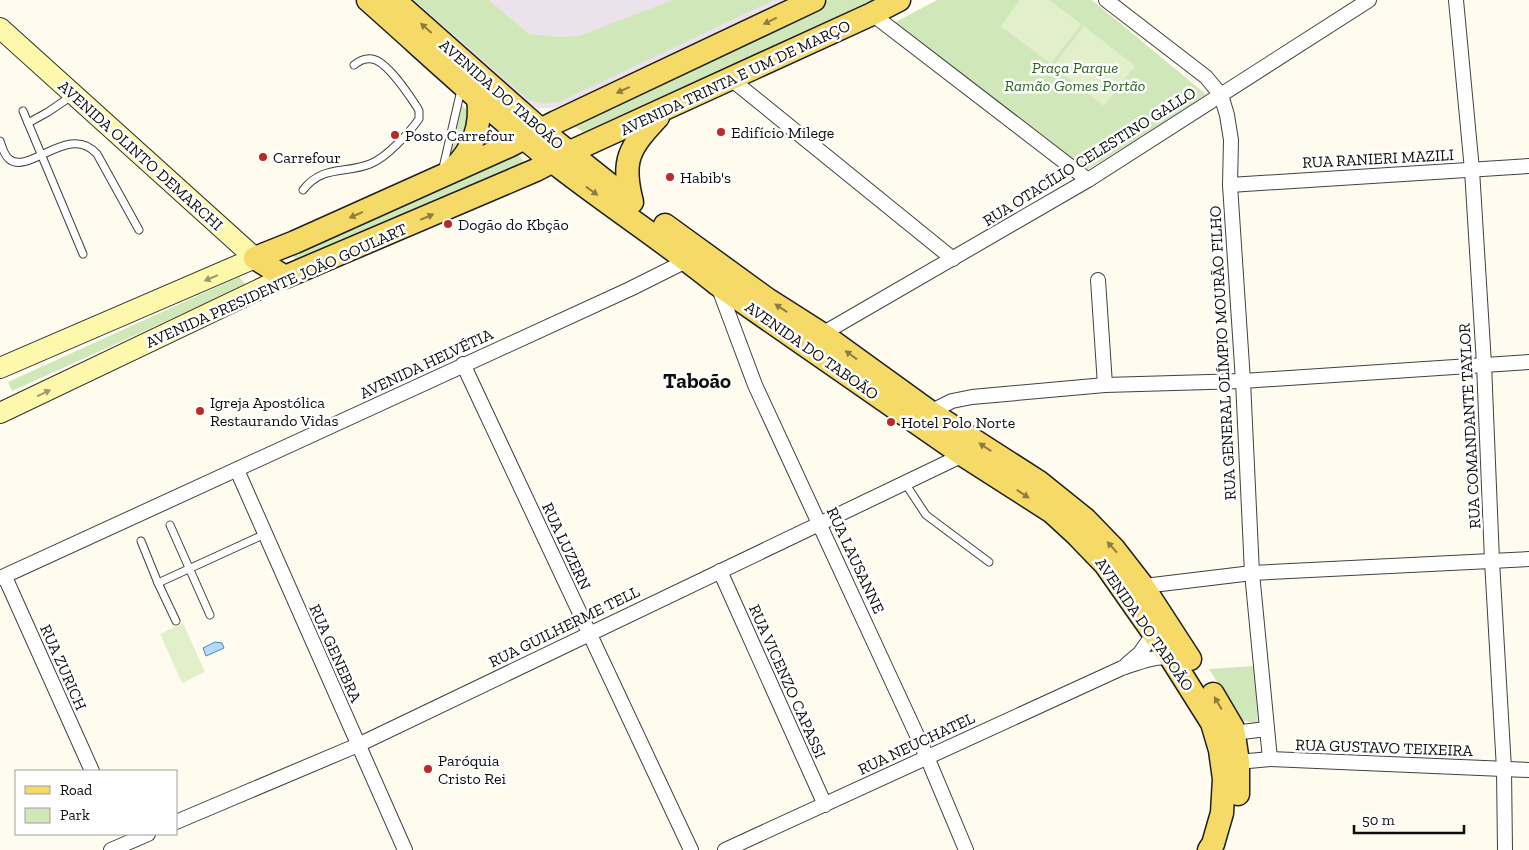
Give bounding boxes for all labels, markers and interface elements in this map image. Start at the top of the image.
street label: AVENIDA TRINTA E UM DE MARÇO [617,15,854,139]
one-way arrow [763,17,777,25]
one-way arrow [420,22,432,34]
street label: AVENIDA DO TABOÃO [436,35,568,154]
park label: Praça Parque Ramão Gomes Portão [1005,58,1145,95]
street label: AVENIDA OLINTO DEMARCHI [54,76,227,234]
street label: RUA OTACÍLIO CELESTINO GALLO [979,83,1200,230]
one-way arrow [616,87,630,95]
place label: Edifício Milege [731,123,834,142]
place label: Posto Carrefour [405,126,515,145]
marker: Edifício Milege [715,126,727,138]
marker: Posto Carrefour [389,129,401,141]
street label: RUA RANIERI MAZILI [1302,145,1454,172]
place label: Carrefour [273,148,341,167]
marker: Carrefour [257,151,269,163]
place label: Habib's [680,168,731,187]
marker: Habib's [664,171,676,183]
one-way arrow [585,185,598,196]
street label: RUA GENERAL OLÍMPIO MOURÃO FILHO [1205,205,1240,501]
one-way arrow [349,211,363,219]
one-way arrow [420,212,434,220]
place label: Dogão do Kbção [458,215,569,234]
marker: Dogão do Kbção [442,218,454,230]
street label: AVENIDA PRESIDENTE JOÃO GOULART [143,219,410,352]
one-way arrow [204,274,218,282]
street label: AVENIDA DO TABOÃO [741,297,882,404]
one-way arrow [775,303,788,313]
street label: RUA COMANDANTE TAYLOR [1455,323,1484,529]
street label: AVENIDA HELVÉTIA [357,324,496,403]
one-way arrow [844,350,858,360]
district label: Taboão [663,368,731,393]
one-way arrow [37,388,51,396]
place label: Igreja Apostólica Restaurando Vidas [210,393,339,430]
marker: Igreja Apostólica Restaurando Vidas [194,405,206,417]
place label: Hotel Polo Norte [901,413,1015,432]
marker: Hotel Polo Norte [885,416,897,428]
one-way arrow [978,442,991,452]
one-way arrow [1016,489,1030,499]
street label: RUA LUZERN [538,500,595,593]
street label: RUA LAUSANNE [823,504,889,617]
one-way arrow [1106,542,1118,554]
street label: AVENIDA DO TABOÃO [1091,554,1198,695]
street label: RUA GUILHERME TELL [486,582,643,671]
street label: RUA GENEBRA [305,601,366,706]
street label: RUA VICENZO CAPASSI [745,601,830,761]
street label: RUA ZURICH [36,621,91,713]
one-way arrow [1214,696,1222,710]
street label: RUA NEUCHATEL [855,708,978,779]
street label: RUA GUSTAVO TEIXEIRA [1295,735,1474,760]
place label: Paróquia Cristo Rei [438,751,507,788]
marker: Paróquia Cristo Rei [422,763,434,775]
legend [15,770,178,835]
text: Road [60,781,93,799]
scale bar [1354,802,1464,834]
text: Park [60,806,90,824]
text: 50 m [1362,811,1395,829]

